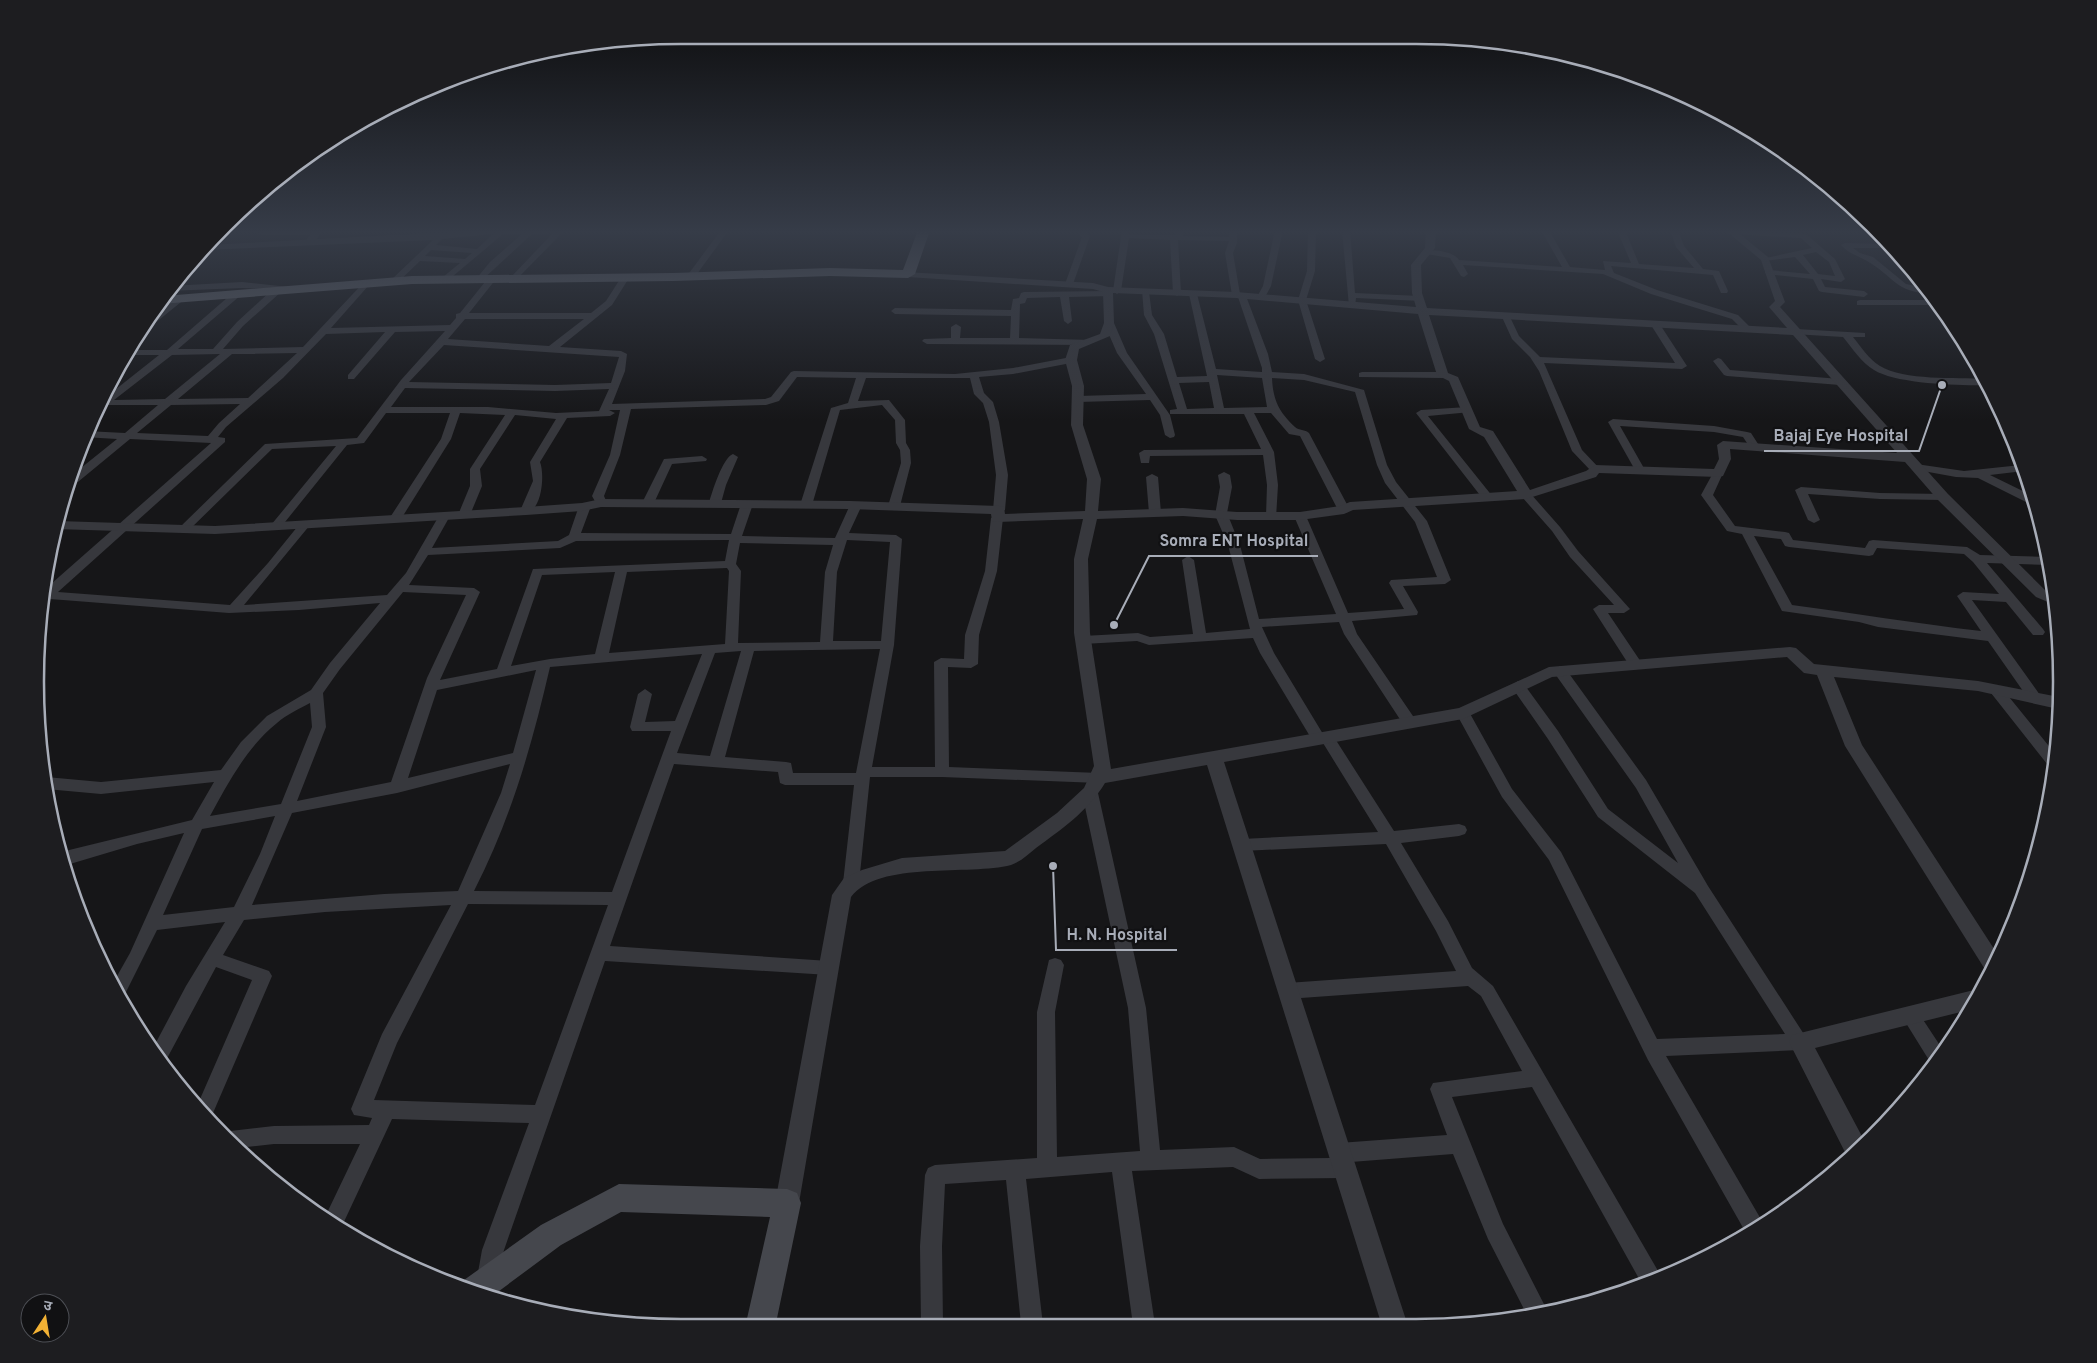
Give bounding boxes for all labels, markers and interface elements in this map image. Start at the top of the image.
callout: Bajaj Eye Hospital [1764,420,1919,451]
text: Bajaj Eye Hospital [1774,427,1908,447]
callout: Somra ENT Hospital [1149,525,1318,556]
text: Somra ENT Hospital [1160,532,1308,552]
callout: H. N. Hospital [1056,919,1177,950]
text: H. N. Hospital [1067,926,1167,946]
north arrow [20,1293,70,1343]
text: उ [42,1298,54,1316]

